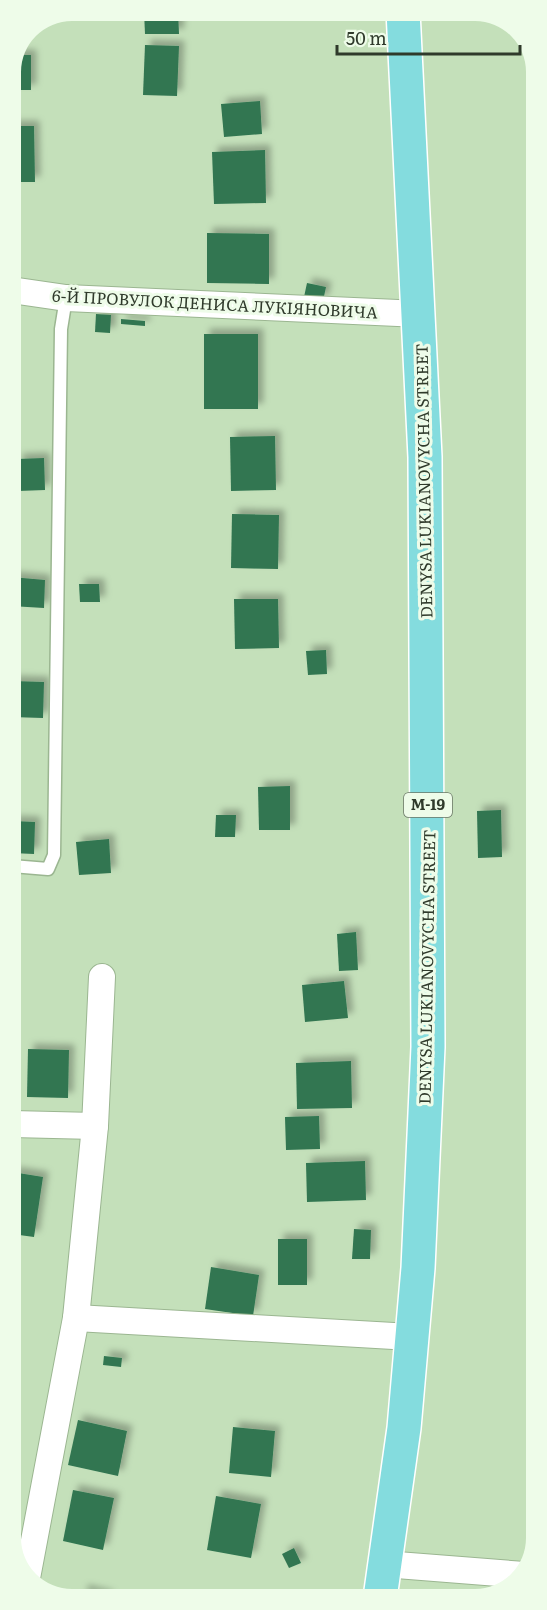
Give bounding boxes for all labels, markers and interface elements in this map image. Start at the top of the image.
scale bar [337,18,520,56]
text: 50 m [346,24,387,51]
street label: 6-Й ПРОВУЛОК ДЕНИСА ЛУКІЯНОВИЧА [52,282,379,324]
street label: DENYSA LUKIANOVYCHA STREET [409,343,437,619]
road number: М-19 [404,793,452,817]
street label: DENYSA LUKIANOVYCHA STREET [412,829,440,1105]

